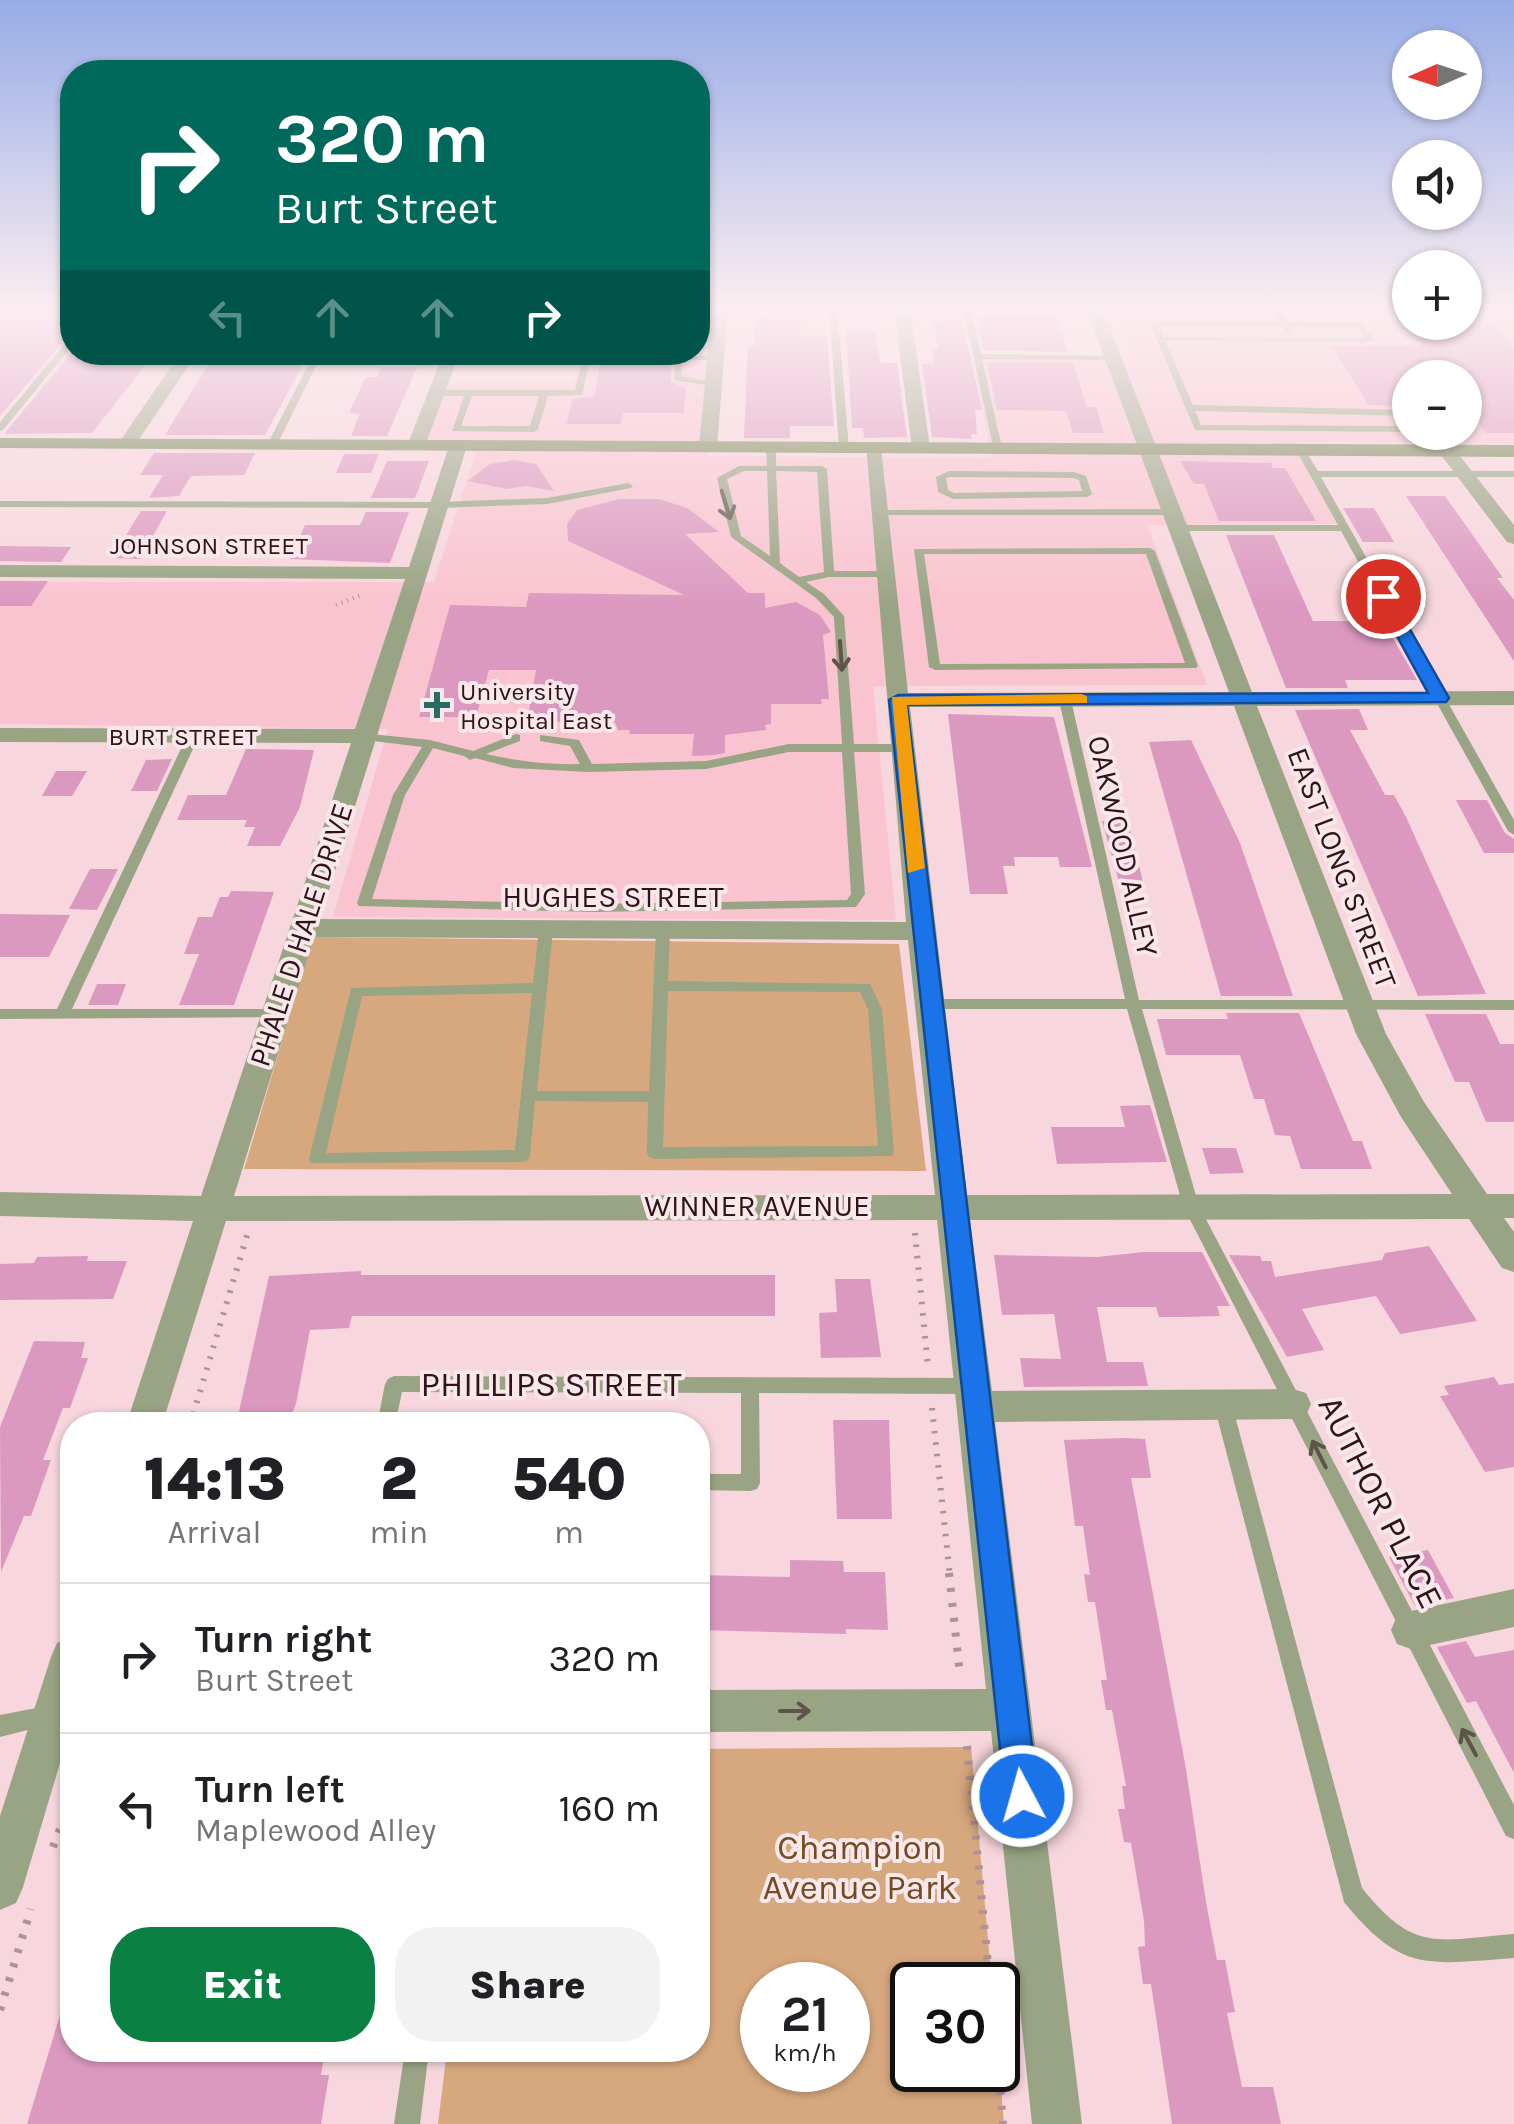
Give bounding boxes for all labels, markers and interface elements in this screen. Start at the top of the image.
north arrow [1392,30,1482,120]
map controls [1392,30,1482,450]
text: 320 m [275,98,489,180]
icon: right [110,100,240,230]
button: sound [1392,140,1482,230]
text: Burt Street [275,182,498,234]
button: + [1392,250,1482,340]
icon: left [200,290,255,345]
icon: ahead [305,290,360,345]
icon: ahead [410,290,465,345]
icon: right [515,290,570,345]
button: − [1392,360,1482,450]
one-way arrow [718,489,736,520]
street label: JOHNSON STREET [110,531,308,560]
pin [1341,554,1426,639]
icon: arrive [1356,569,1411,624]
one-way arrow [832,639,851,671]
place label: University Hospital East [460,677,612,735]
marker: University Hospital East [424,692,450,718]
street label: BURT STREET [108,722,258,751]
street label: OAKWOOD ALLEY [1080,732,1166,961]
street label: EAST LONG STREET [1280,743,1404,993]
street label: PHALE D HALE DRIVE [241,799,361,1071]
street label: HUGHES STREET [502,879,724,915]
street label: WINNER AVENUE [644,1188,870,1224]
street label: PHILLIPS STREET [421,1364,682,1405]
street label: AUTHOR PLACE [1309,1389,1452,1615]
one-way arrow [1309,1439,1328,1469]
text: 14:13 [144,1444,286,1514]
text: 2 [380,1444,418,1514]
text: 540 [512,1444,626,1514]
text: Arrival [168,1514,262,1551]
text: min [369,1514,428,1551]
text: m [554,1514,584,1551]
text: Turn right [195,1617,372,1662]
icon: right [110,1631,165,1686]
text: 320 m [548,1636,660,1681]
text: Burt Street [195,1662,353,1699]
one-way arrow [778,1702,810,1720]
one-way arrow [1459,1728,1478,1757]
position arrow [970,1744,1074,1848]
text: Turn left [195,1767,345,1812]
icon: left [110,1781,165,1836]
text: 160 m [559,1786,660,1831]
text: Maplewood Alley [195,1812,436,1849]
park label: Champion Avenue Park [763,1827,957,1908]
button: Exit [110,1927,375,2042]
button: Share [395,1927,660,2042]
speed limit sign: 30 [890,1962,1020,2092]
text: 21 [781,1985,829,2044]
text: km/h [773,2038,837,2067]

